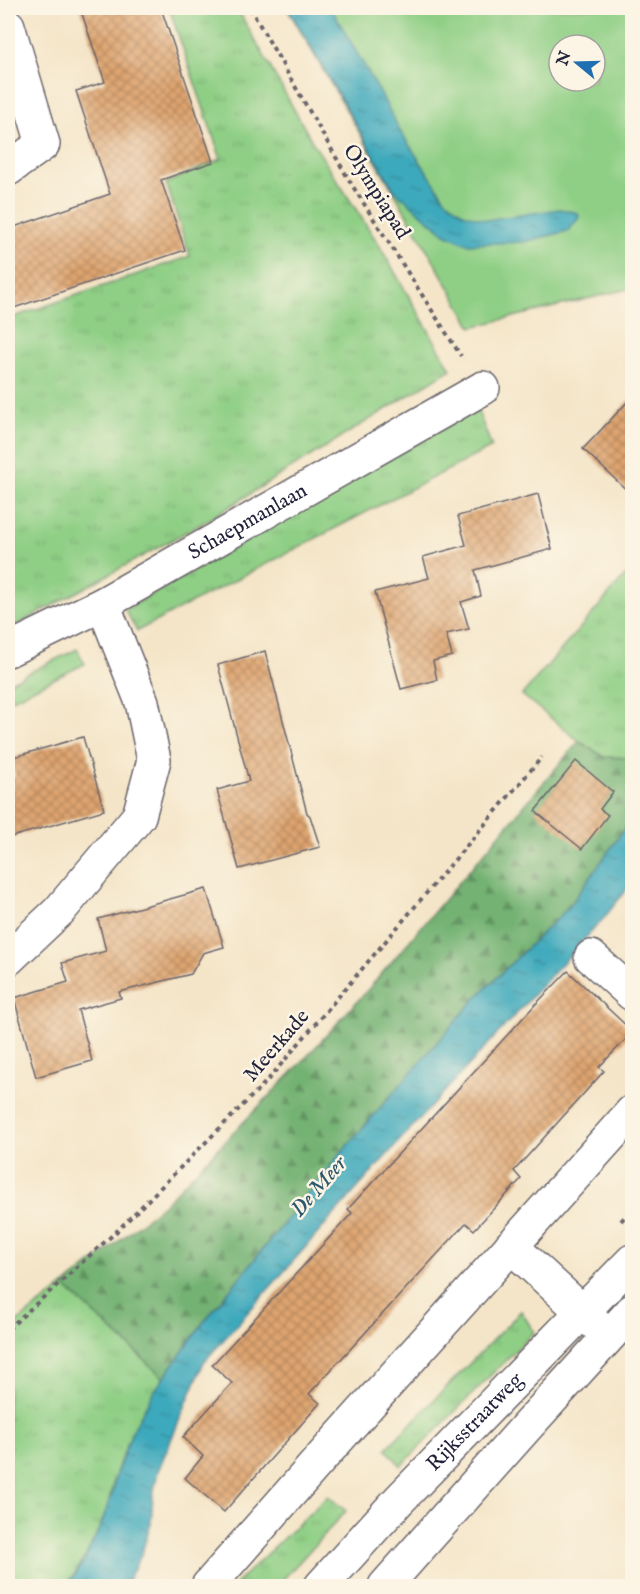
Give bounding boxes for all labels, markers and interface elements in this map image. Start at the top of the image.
north arrow [547,33,607,93]
text: N [553,49,576,70]
street label: Olympiapad [336,139,416,245]
street label: Schaepmanlaan [183,477,312,566]
street label: Meerkade [238,1004,316,1088]
water label: De Meer [285,1150,354,1223]
street label: Rijksstraatweg [421,1367,530,1477]

